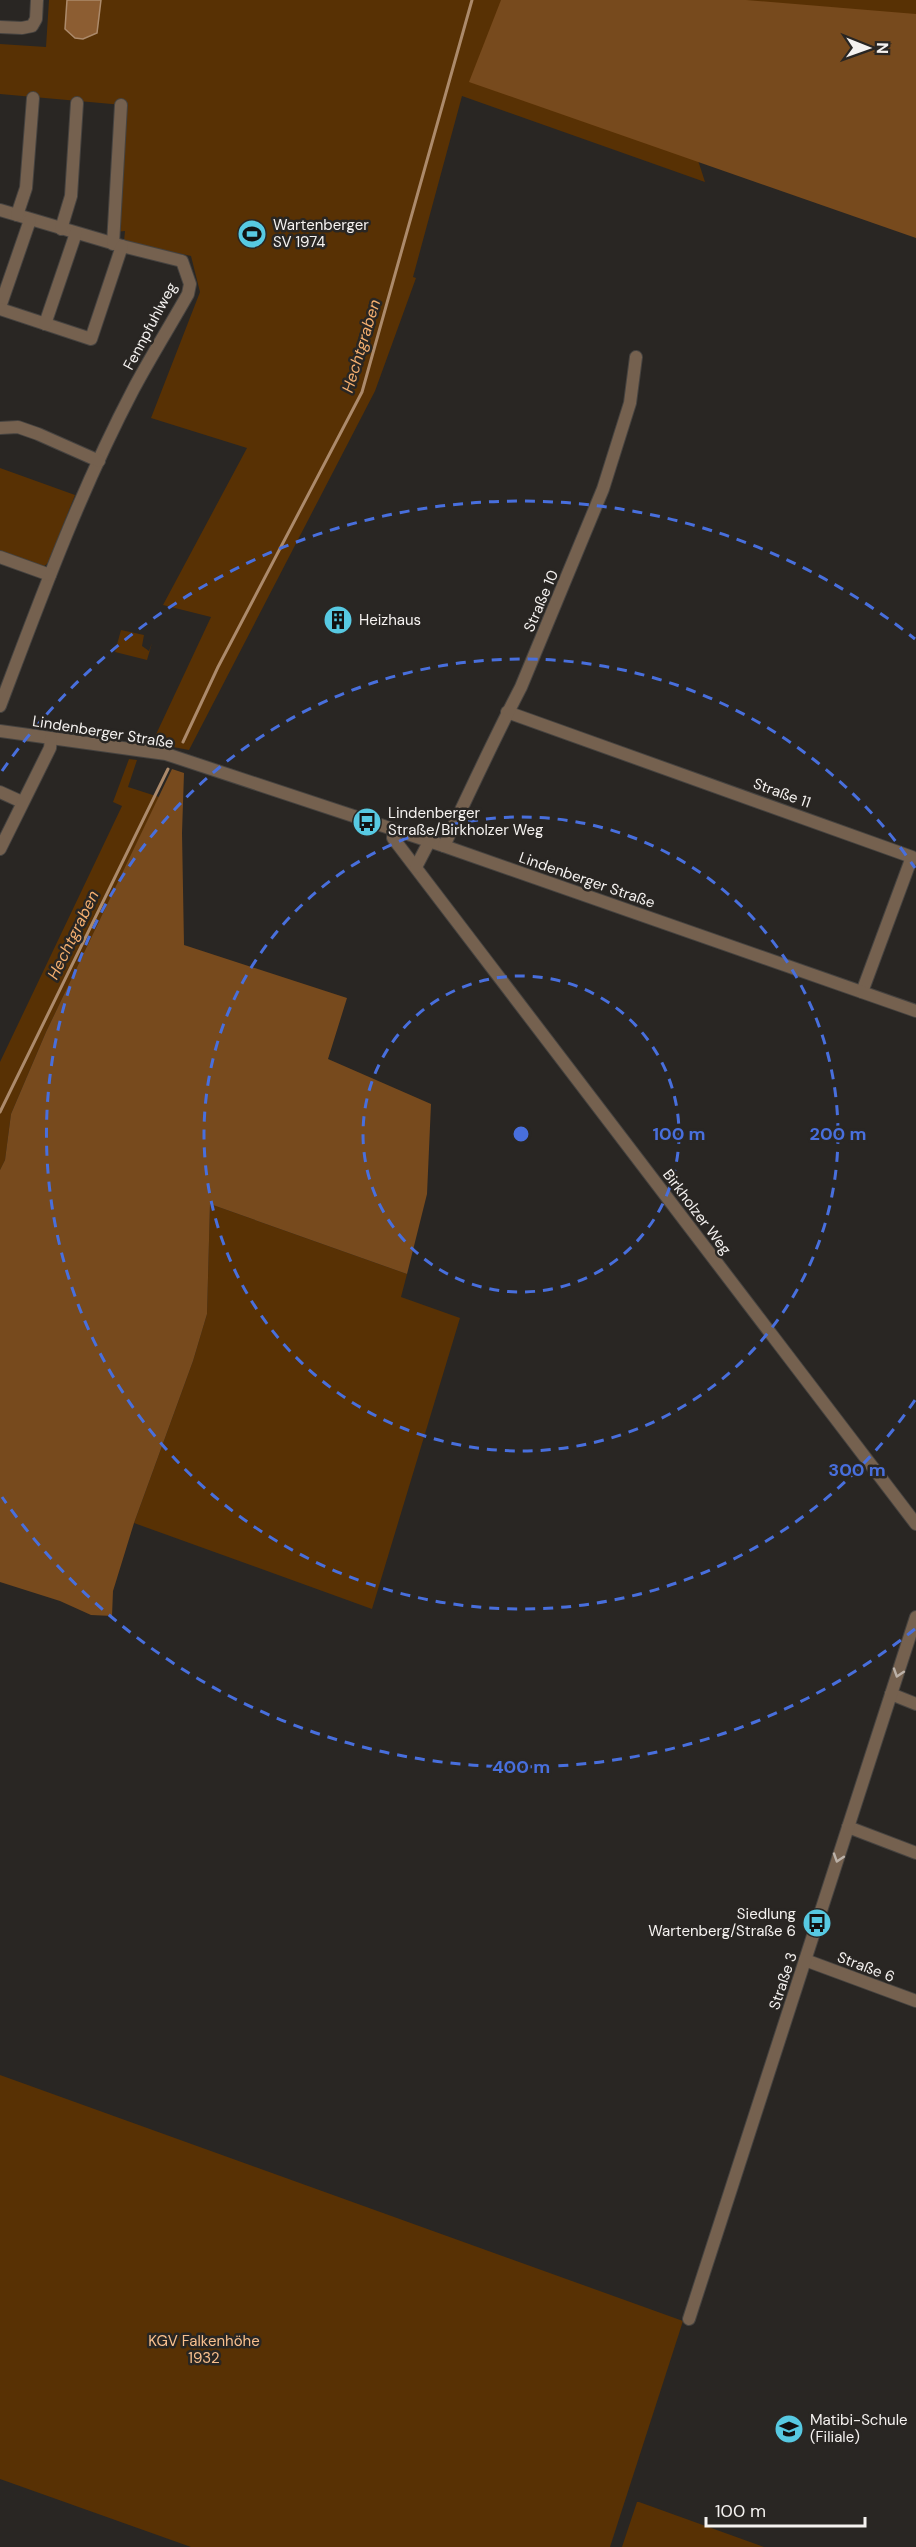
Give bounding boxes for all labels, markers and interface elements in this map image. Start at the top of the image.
north arrow [838,18,898,78]
text: N [872,42,893,54]
place label: Wartenberger SV 1974 [273,215,369,252]
sports icon: Wartenberger SV 1974 [236,218,268,250]
street label: Fennpfuhlweg [119,279,181,373]
water label: Hechtgraben [337,297,385,395]
street label: Straße 10 [519,567,563,635]
building icon: Heizhaus [322,604,354,636]
place label: Heizhaus [359,610,421,630]
street label: Lindenberger Straße [31,711,175,753]
street label: Straße 11 [750,773,814,813]
place label: Lindenberger Straße/Birkholzer Weg [388,803,543,840]
bus stop icon: Lindenberger Straße/Birkholzer Weg [351,806,383,838]
street label: Lindenberger Straße [516,847,658,913]
water label: Hechtgraben [42,887,104,983]
text: 100 m [652,1122,706,1146]
text: 200 m [810,1122,866,1146]
centre of rings [511,1124,531,1144]
street label: Birkholzer Weg [658,1165,736,1259]
text: 300 m [828,1458,886,1482]
one-way arrow [893,1667,905,1678]
text: 400 m [492,1755,550,1779]
one-way arrow [833,1852,845,1863]
place label: Siedlung Wartenberg/Straße 6 [648,1904,796,1941]
bus stop icon: Siedlung Wartenberg/Straße 6 [801,1907,833,1939]
street label: Straße 6 [834,1947,898,1987]
street label: Straße 3 [764,1950,802,2012]
park label: KGV Falkenhöhe 1932 [148,2331,260,2368]
place label: Matibi-Schule (Filiale) [810,2410,908,2447]
school or university icon: Matibi-Schule (Filiale) [773,2413,805,2445]
scale bar [706,2490,865,2528]
text: 100 m [715,2499,766,2523]

